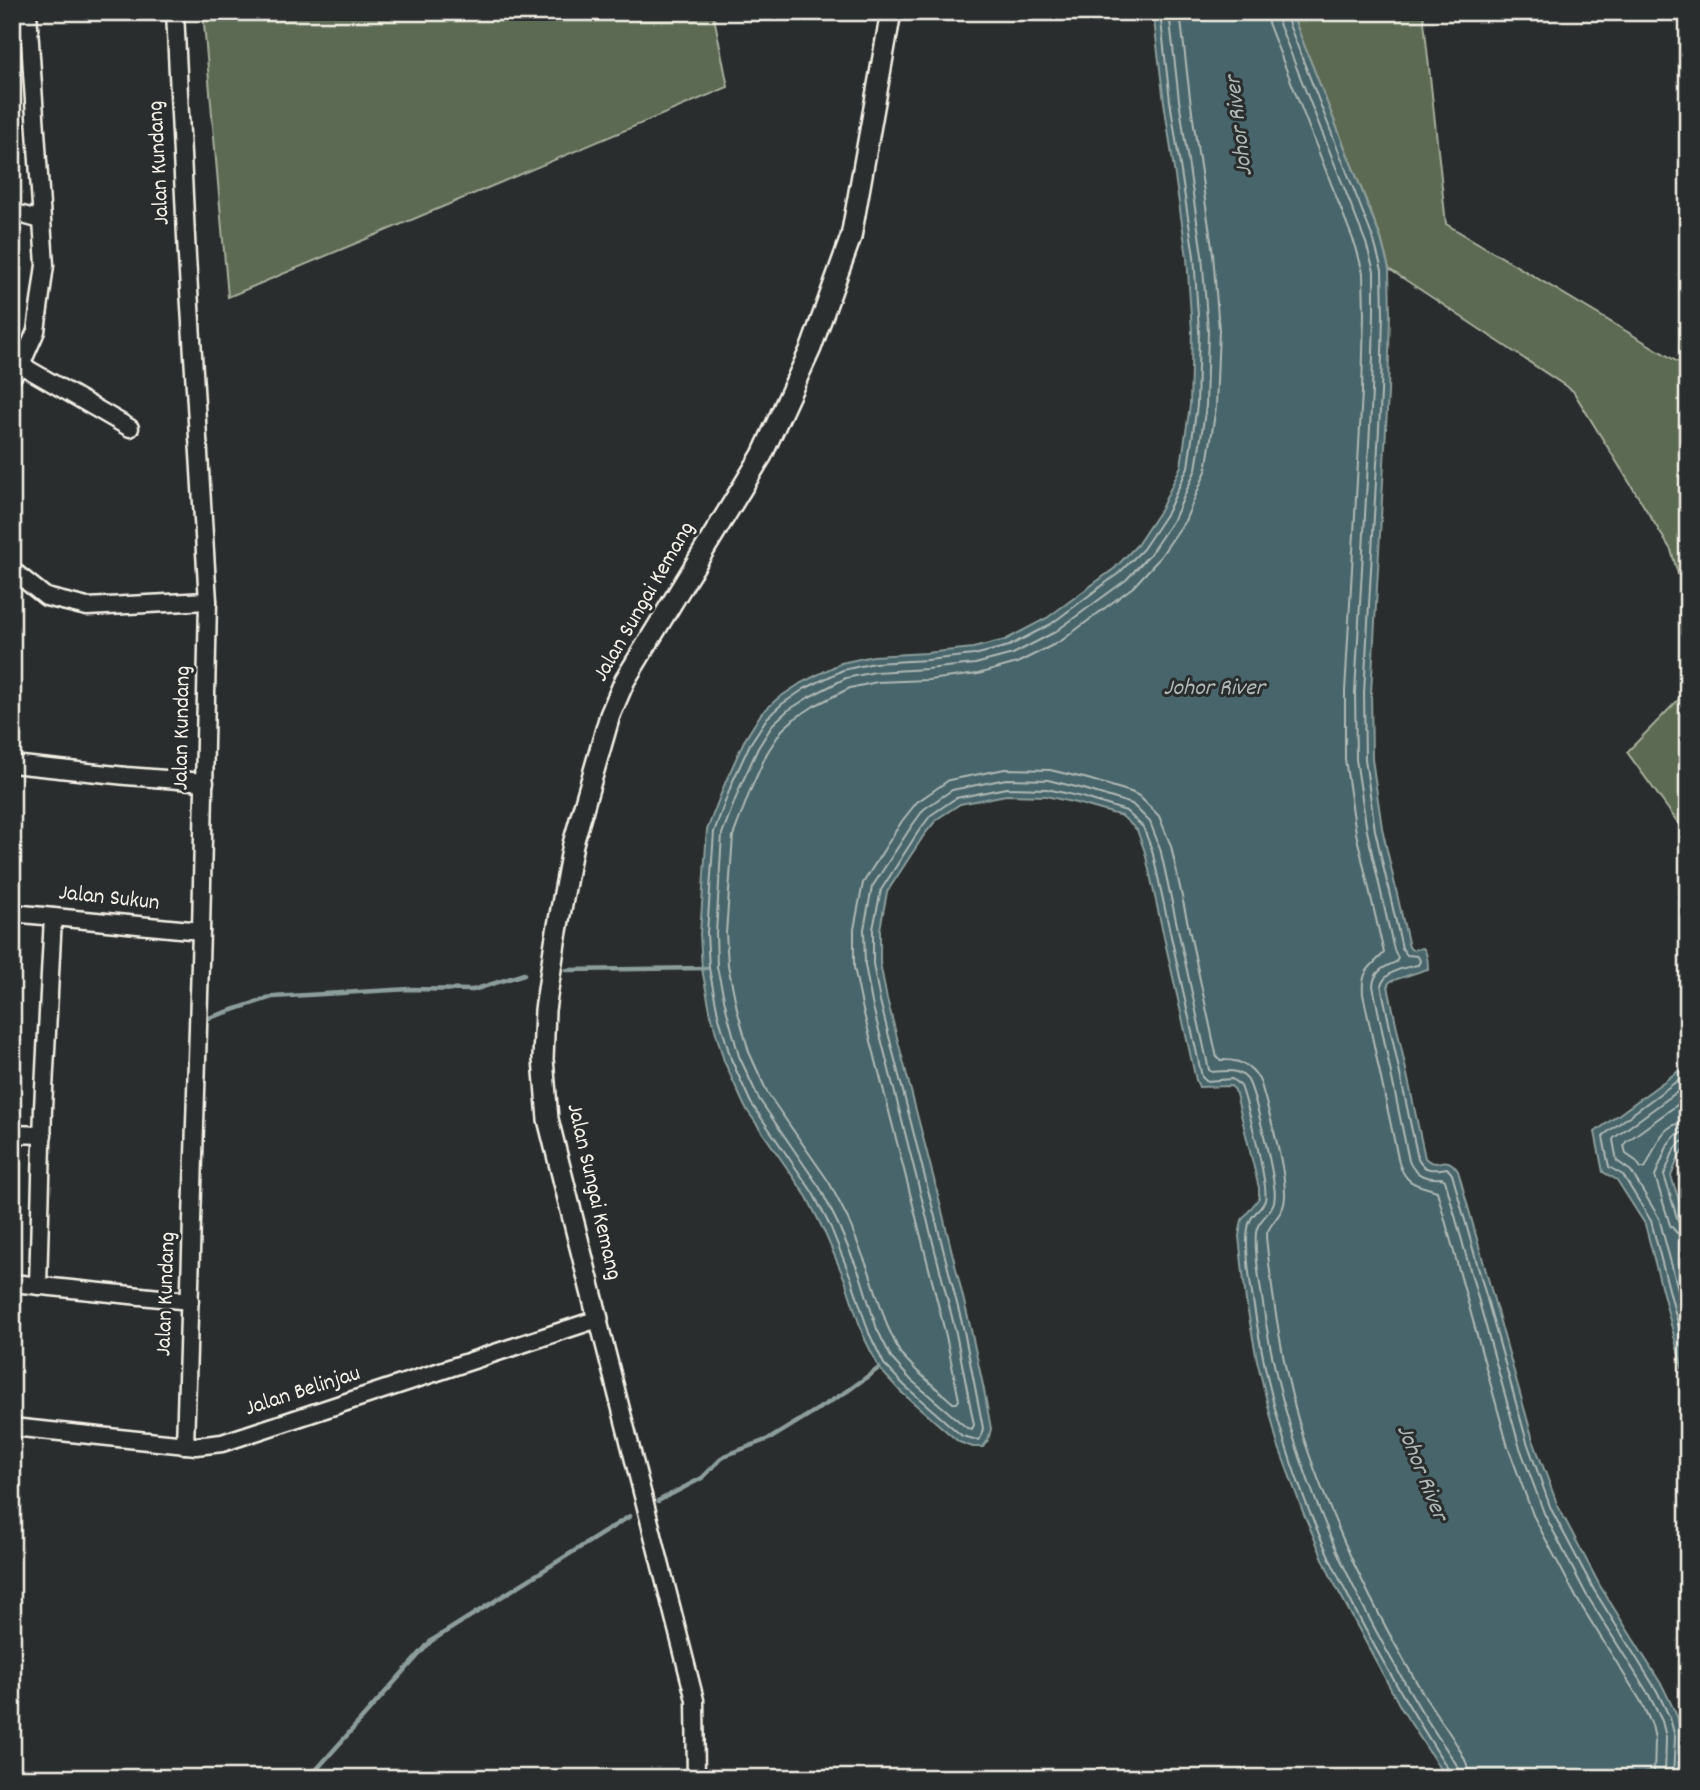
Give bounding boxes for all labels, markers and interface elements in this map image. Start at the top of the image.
water label: Johor River [1217,71,1263,178]
street label: Jalan Kundang [140,100,180,226]
street label: Jalan Sungai Kemang [586,516,704,688]
street label: Jalan Kundang [165,665,201,791]
water label: Johor River [1163,672,1268,706]
street label: Jalan Sukun [57,877,161,921]
street label: Jalan Sungai Kemang [557,1100,629,1284]
street label: Jalan Kundang [148,1231,186,1357]
street label: Jalan Belinjau [241,1358,365,1426]
water label: Johor River [1386,1420,1457,1529]

